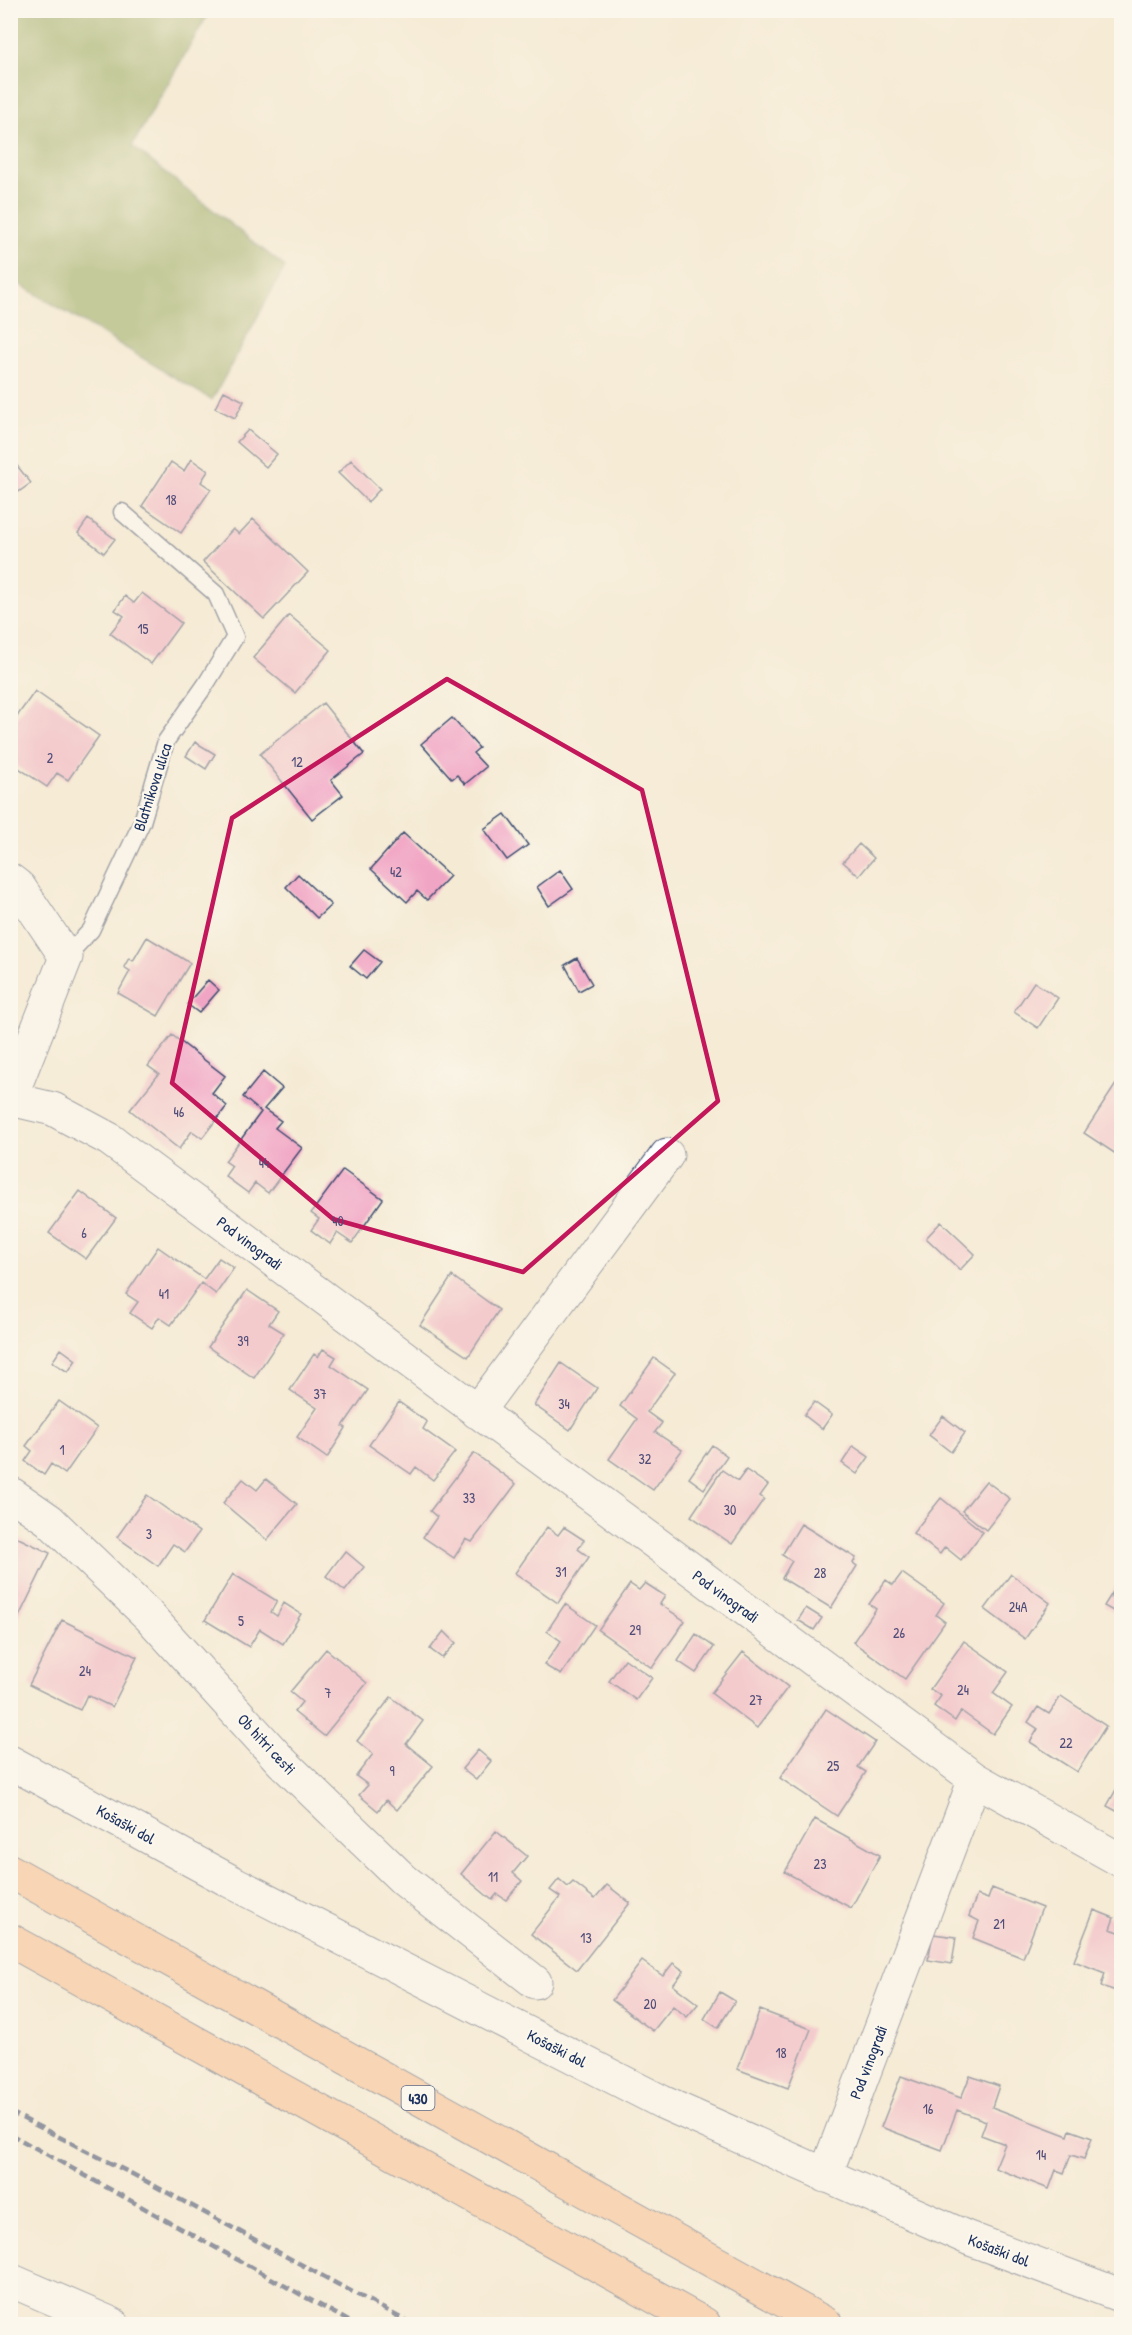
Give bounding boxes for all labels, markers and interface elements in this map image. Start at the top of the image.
house number: 18 [165,490,177,509]
house number: 15 [137,619,149,638]
street label: Blatnikova ulica [127,740,177,834]
house number: 2 [47,748,54,767]
house number: 12 [291,752,303,771]
house number: 42 [390,862,402,881]
house number: 46 [174,1102,185,1121]
house number: 44 [259,1153,269,1172]
street label: Pod vinogradi [213,1211,287,1275]
house number: 40 [332,1211,344,1230]
house number: 6 [81,1223,87,1242]
house number: 41 [159,1284,169,1303]
house number: 39 [237,1331,249,1350]
house number: 37 [313,1384,327,1403]
house number: 34 [558,1394,570,1413]
house number: 1 [59,1440,65,1459]
house number: 32 [639,1449,652,1468]
house number: 33 [463,1488,475,1507]
house number: 30 [724,1500,736,1519]
house number: 3 [146,1524,152,1543]
house number: 31 [555,1562,567,1581]
house number: 28 [814,1563,826,1582]
street label: Pod vinogradi [688,1564,764,1628]
house number: 24A [1009,1597,1027,1616]
house number: 5 [238,1611,244,1630]
house number: 29 [629,1620,641,1639]
house number: 26 [893,1623,905,1642]
house number: 24 [79,1661,91,1680]
house number: 24 [957,1680,969,1699]
house number: 7 [325,1683,332,1702]
house number: 27 [749,1690,763,1709]
street label: Ob hitri cesti [233,1709,301,1779]
house number: 22 [1059,1733,1073,1752]
house number: 25 [827,1756,839,1775]
house number: 9 [389,1761,395,1780]
street label: Košaški dol [93,1799,160,1850]
house number: 23 [814,1854,826,1873]
house number: 11 [488,1867,498,1886]
house number: 21 [993,1914,1005,1933]
house number: 13 [580,1928,592,1947]
house number: 20 [644,1994,656,2013]
street label: Pod vinogradi [844,2022,892,2102]
street label: Košaški dol [523,2024,591,2073]
house number: 18 [775,2043,787,2062]
road number: 430 [402,2086,434,2110]
house number: 16 [923,2099,934,2118]
house number: 14 [1036,2145,1046,2164]
street label: Košaški dol [965,2228,1034,2272]

